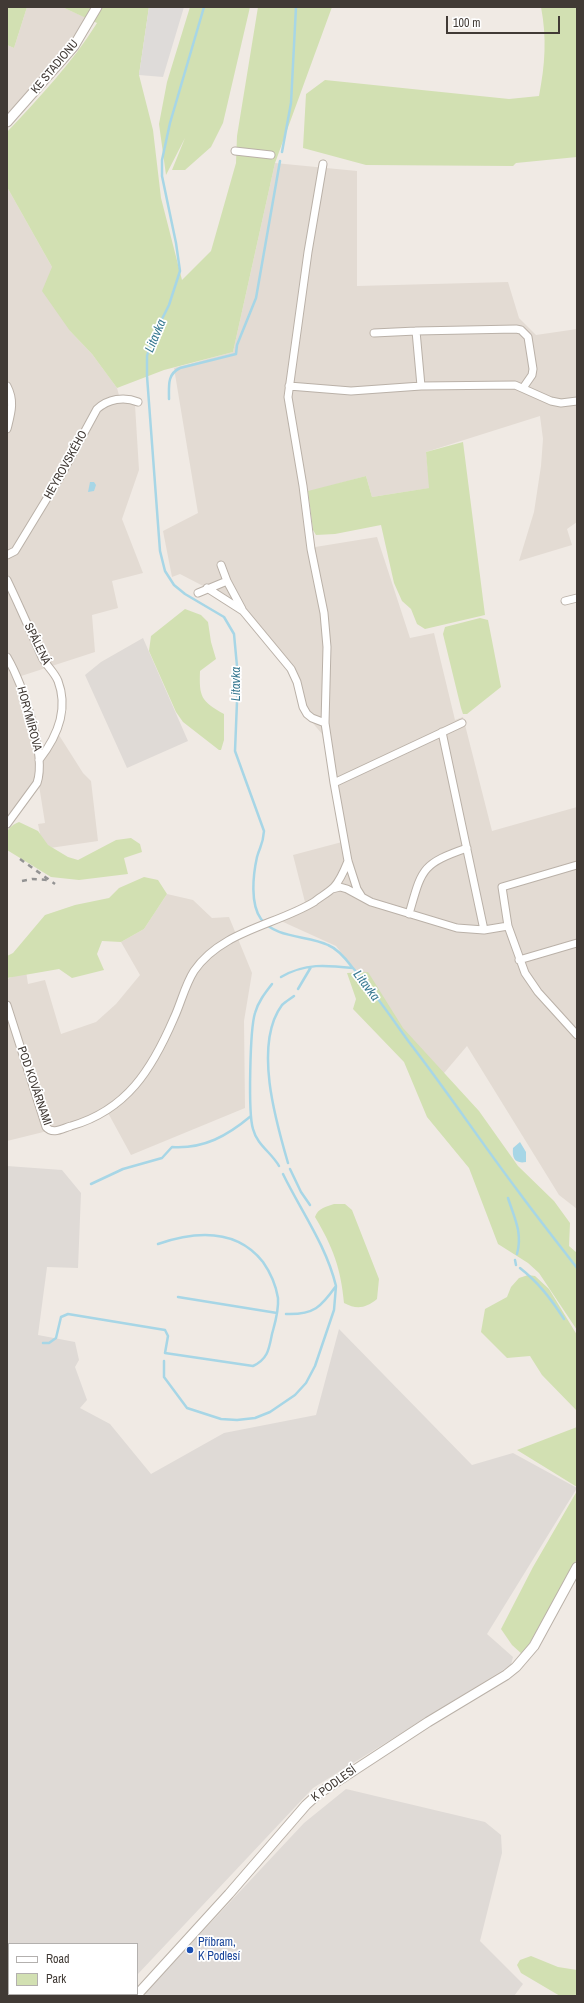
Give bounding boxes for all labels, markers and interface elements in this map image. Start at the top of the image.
scale bar [448,8,562,34]
text: 100 m [453,15,480,31]
street label: KE STADIONU [28,37,82,97]
water label: Litavka [142,317,170,355]
street label: HEYROVSKÉHO [41,428,91,502]
street label: SPÁLENÁ [21,621,53,667]
water label: Litavka [229,667,245,701]
street label: HORYMÍROVA [13,685,45,753]
water label: Litavka [349,968,383,1004]
street label: POD KOVÁRNAMI [14,1045,54,1127]
street label: K PODLESÍ [309,1763,359,1805]
place label: Příbram, K Podlesí [198,1936,240,1964]
legend [8,1943,138,1995]
marker: Příbram, K Podlesí [185,1945,195,1955]
text: Road [46,1951,70,1967]
text: Park [46,1971,66,1987]

